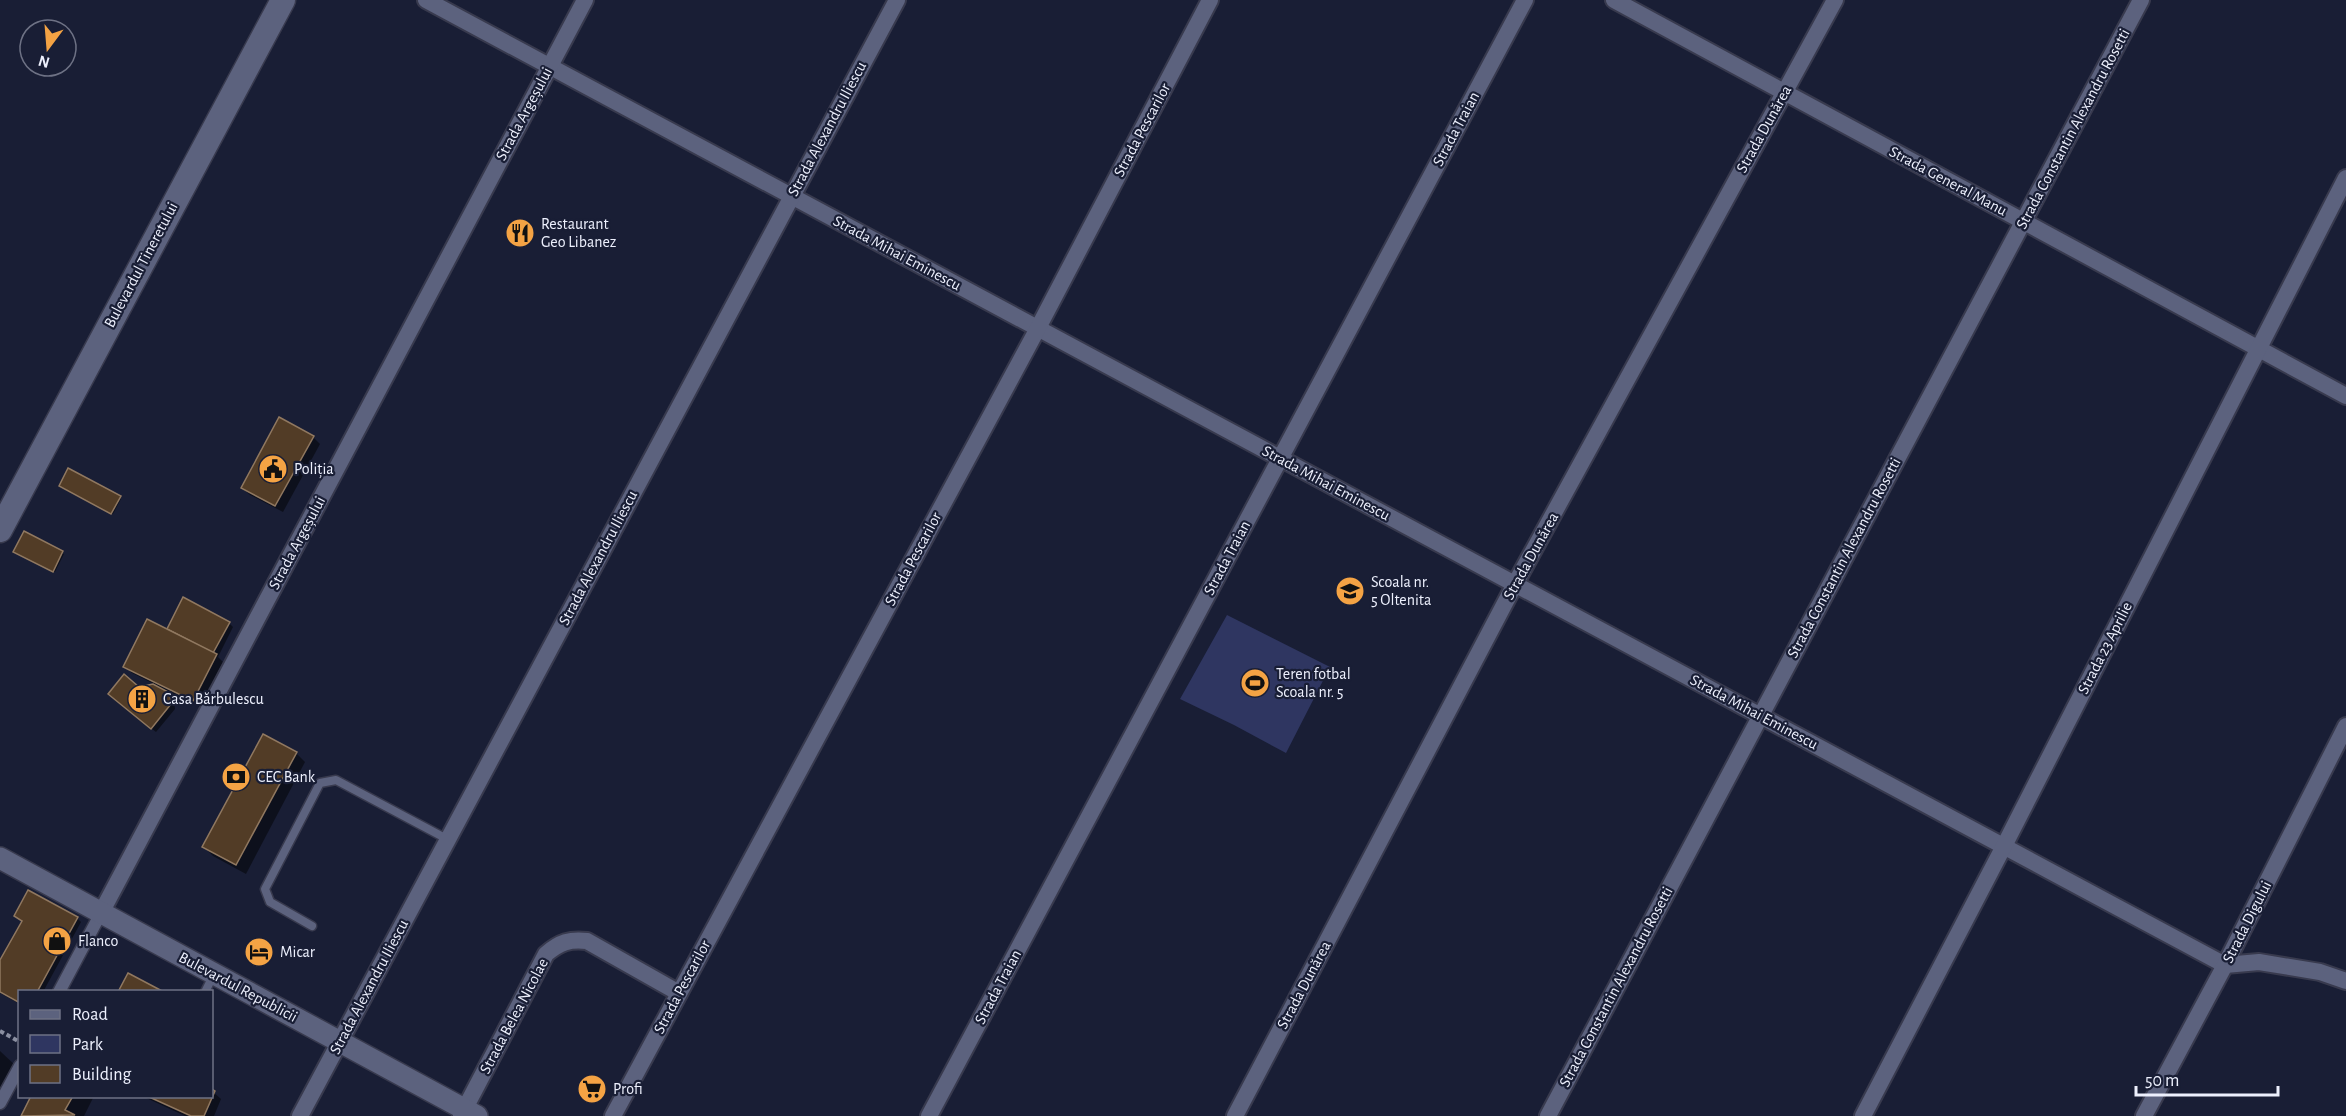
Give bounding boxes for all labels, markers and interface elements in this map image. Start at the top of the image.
north arrow [18,18,78,78]
street label: Strada Constantin Alexandru Rosetti [2013,26,2133,232]
text: N [37,52,52,71]
street label: Strada Alexandru Iliescu [785,59,869,199]
street label: Strada Argeșului [493,65,557,164]
street label: Strada Pescarilor [1111,80,1174,179]
street label: Strada Dunărea [1733,83,1795,175]
street label: Strada Traian [1430,89,1482,169]
street label: Strada General Manu [1887,143,2009,219]
street label: Bulevardul Tineretului [101,200,181,330]
street label: Strada Mihai Eminescu [830,213,964,293]
place label: Restaurant Geo Libanez [541,216,617,250]
restaurant icon: Restaurant Geo Libanez [504,217,536,249]
street label: Strada Mihai Eminescu [1259,443,1393,523]
public building icon: Poliția [257,453,289,485]
street label: Strada Constantin Alexandru Rosetti [1784,455,1904,661]
place label: Poliția [294,461,334,479]
street label: Strada Alexandru Iliescu [556,488,640,628]
street label: Strada Argeșului [266,494,330,593]
street label: Strada Pescarilor [882,509,945,608]
street label: Strada Dunărea [1500,510,1562,602]
street label: Strada Traian [1201,518,1253,598]
place label: Scoala nr. 5 Oltenita [1371,574,1431,608]
school or university icon: Scoala nr. 5 Oltenita [1334,575,1366,607]
street label: Strada 23 Aprilie [2075,599,2135,697]
place label: Teren fotbal Scoala nr. 5 [1276,666,1351,700]
sports icon: Teren fotbal Scoala nr. 5 [1239,667,1271,699]
street label: Strada Mihai Eminescu [1687,672,1821,752]
building icon: Casa Bărbulescu [126,683,158,715]
place label: Casa Bărbulescu [163,691,264,707]
bank icon: CEC Bank [220,761,252,793]
place label: CEC Bank [257,769,316,785]
street label: Strada Digului [2220,878,2274,966]
street label: Strada Constantin Alexandru Rosetti [1556,884,1676,1090]
street label: Strada Alexandru Iliescu [327,917,411,1057]
shop icon: Flanco [41,925,73,957]
place label: Flanco [78,933,119,949]
hotel icon: Micar [243,936,275,968]
street label: Strada Pescarilor [651,937,714,1036]
street label: Strada Dunărea [1274,938,1334,1032]
place label: Micar [280,944,316,960]
street label: Strada Traian [972,947,1024,1027]
street label: Bulevardul Republicii [176,949,300,1025]
street label: Strada Belea Nicolae [477,956,551,1076]
legend [18,990,213,1098]
text: Road [72,1006,108,1024]
text: Park [72,1036,104,1054]
scale bar [2136,1059,2278,1097]
text: Building [72,1066,132,1084]
text: 50 m [2145,1072,2179,1090]
supermarket icon: Profi [576,1073,608,1105]
place label: Profi [613,1081,643,1097]

